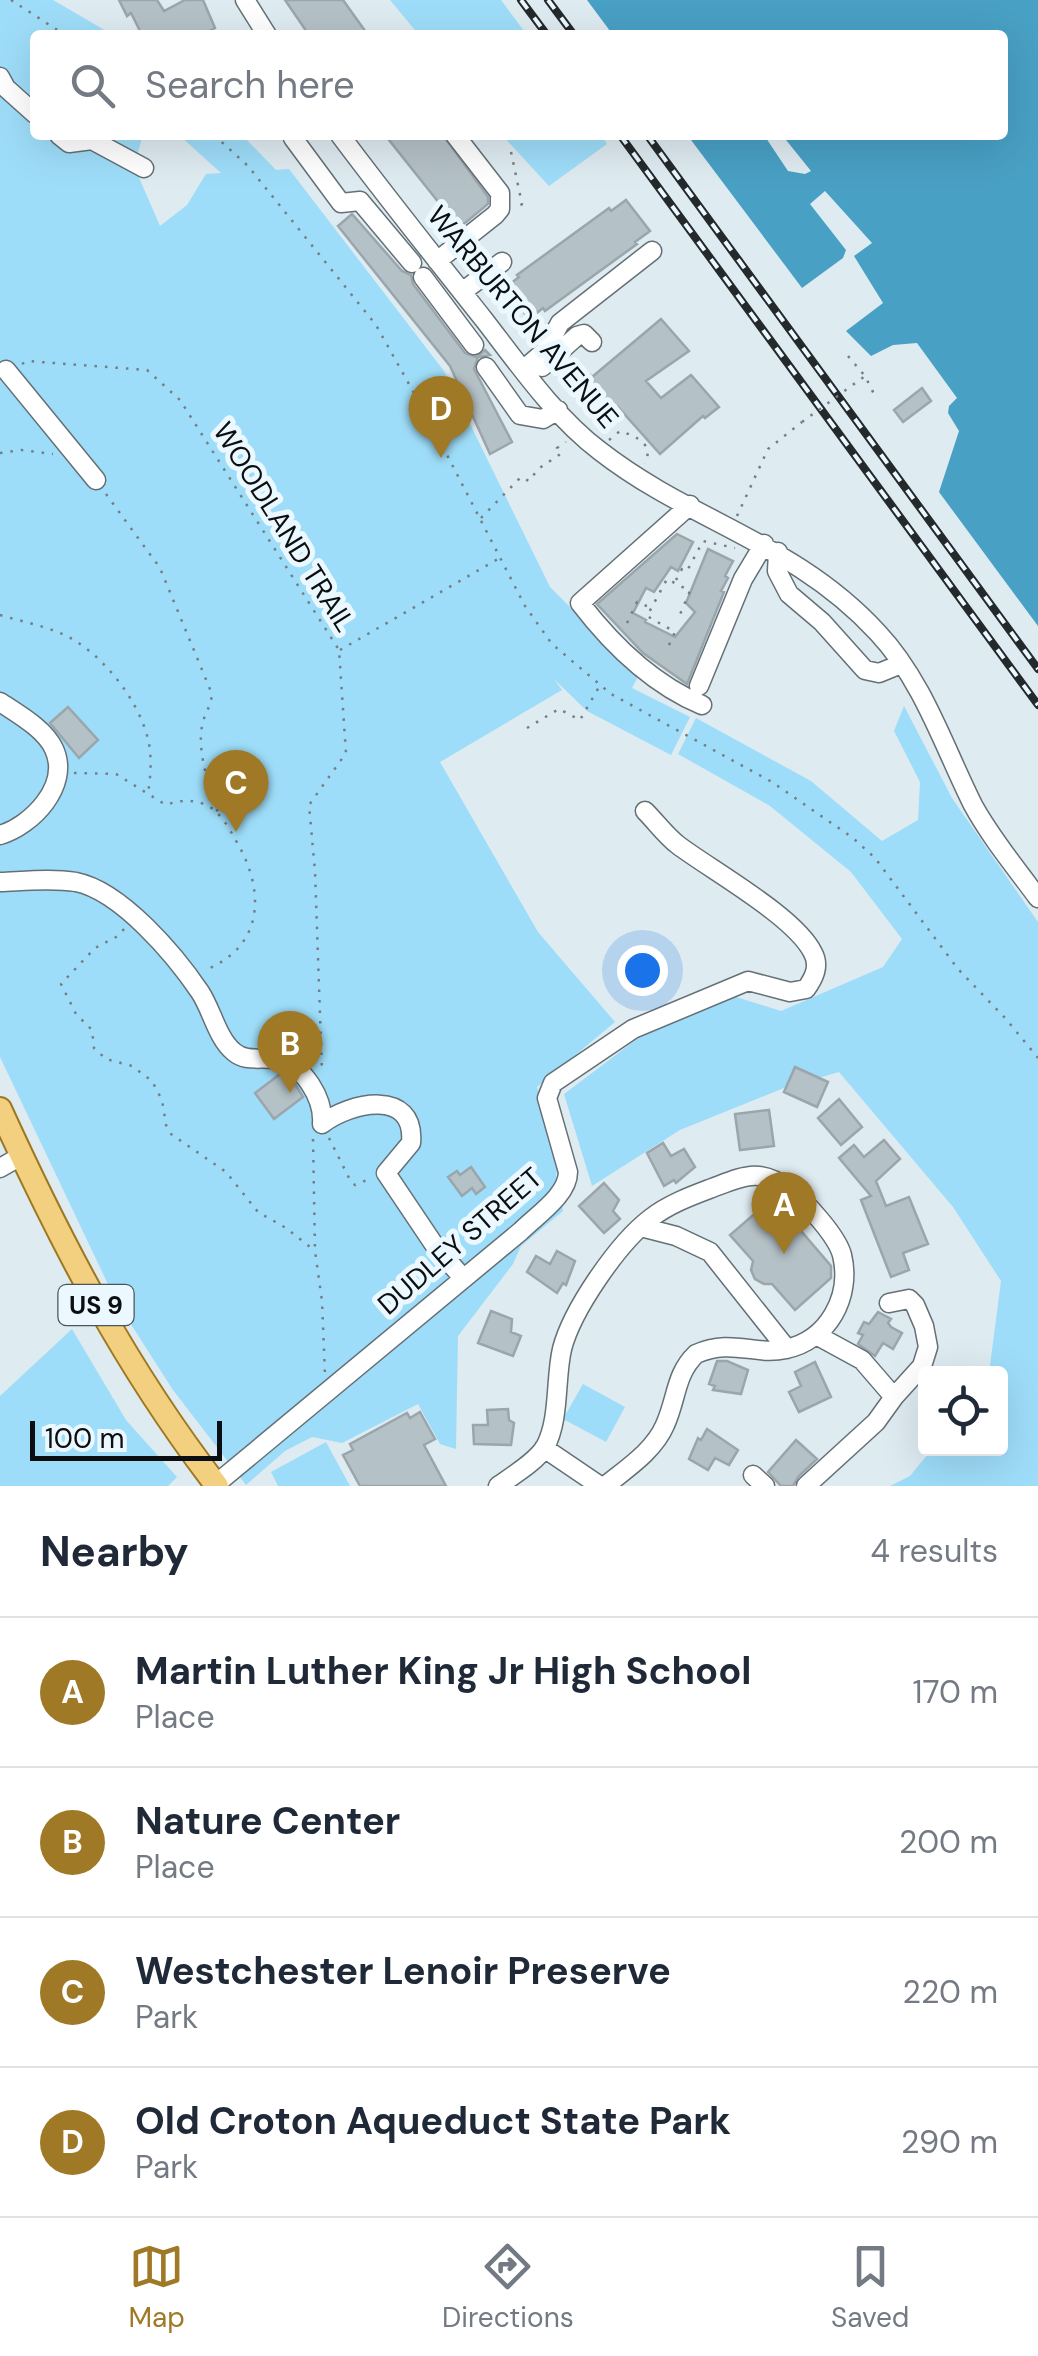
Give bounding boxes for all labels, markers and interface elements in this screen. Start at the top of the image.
search box [30,30,1008,140]
icon: search [65,58,120,113]
text: Search here [145,60,355,110]
street label: WARBURTON AVENUE [419,198,627,436]
pin: D [408,376,474,458]
street label: WOODLAND TRAIL [205,415,363,639]
pin: C [204,750,268,832]
your location [617,945,668,996]
pin: B [258,1010,322,1093]
street label: DUDLEY STREET [370,1159,550,1323]
pin: A [752,1172,816,1254]
road number: US 9 [58,1285,134,1325]
map controls [918,1366,1008,1456]
button: locate [918,1366,1008,1456]
scale bar [30,1416,222,1460]
text: 100 m [45,1420,124,1457]
text: Nearby [40,1524,189,1579]
text: 4 results [871,1530,998,1572]
text: Martin Luther King Jr High School [135,1646,752,1696]
text: A [61,1671,84,1713]
text: 170 m [912,1671,998,1713]
text: Place [135,1696,215,1738]
text: Nature Center [135,1796,400,1846]
text: B [62,1821,83,1863]
text: 200 m [899,1821,998,1863]
text: Place [135,1846,215,1888]
text: Westchester Lenoir Preserve [135,1946,671,1996]
text: C [61,1971,84,2013]
text: 220 m [903,1971,998,2013]
text: Park [135,1996,198,2038]
text: Old Croton Aqueduct State Park [135,2096,731,2146]
text: D [61,2121,84,2163]
text: 290 m [901,2121,998,2163]
text: Park [135,2146,198,2188]
tab: Map [129,2239,185,2336]
tab: Directions [442,2239,574,2336]
tab: Saved [831,2239,909,2336]

